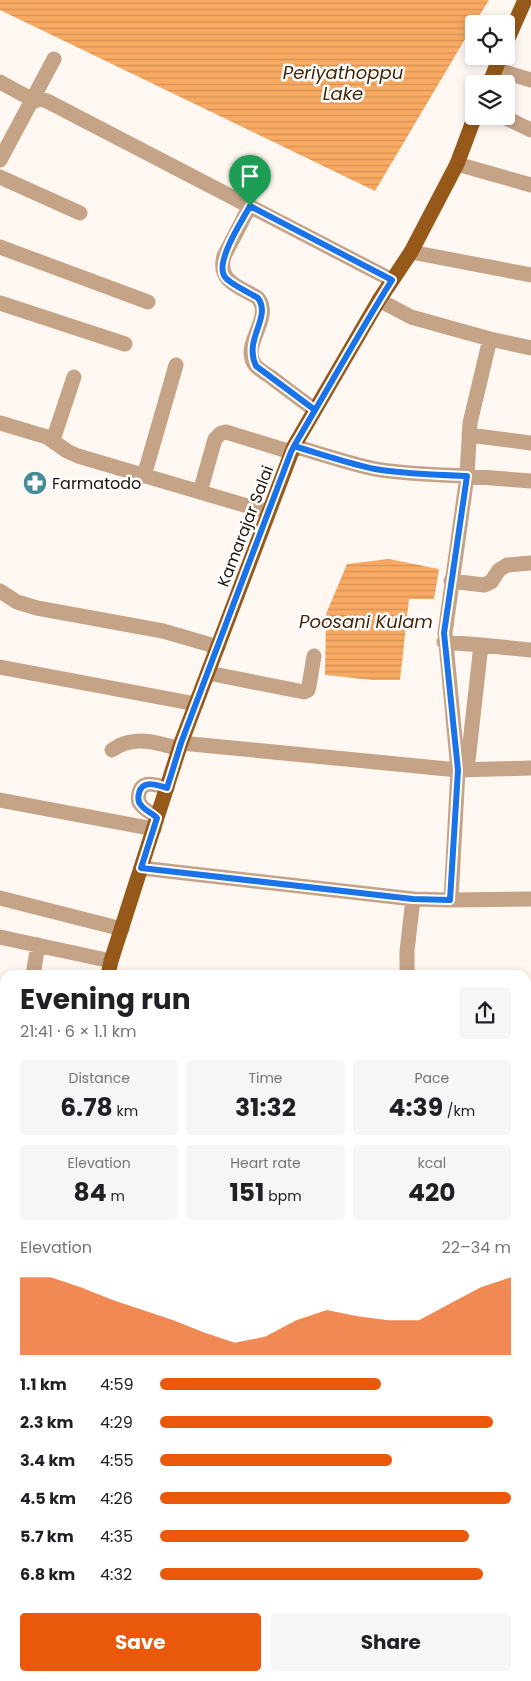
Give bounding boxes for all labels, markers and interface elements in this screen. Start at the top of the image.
map controls [465,15,515,125]
button: locate [465,15,515,65]
water label: Periyathoppu Lake [283,60,403,106]
button: layers [465,75,515,125]
pin [229,155,271,206]
icon: arrive [236,162,264,190]
street label: Kamarajar Salai [212,462,279,590]
pharmacy icon: Farmatodo [22,470,48,496]
place label: Farmatodo [52,472,141,495]
water label: Poosani Kulam [299,609,433,634]
text: Evening run [20,980,191,1019]
button: share [459,987,511,1039]
text: 21:41 · 6 × 1.1 km [20,1020,136,1043]
text: Distance [68,1068,130,1088]
text: Time [248,1068,283,1088]
text: Pace [414,1068,449,1088]
text: 6.78 [60,1090,113,1125]
text: 31:32 [235,1090,296,1125]
text: 4:39 [389,1090,443,1125]
text: km [113,1101,138,1121]
text: /km [443,1101,475,1121]
text: Elevation [68,1153,131,1173]
text: Heart rate [230,1153,301,1173]
text: kcal [418,1153,446,1173]
text: 84 [74,1175,107,1210]
text: 151 [229,1175,264,1210]
text: 420 [408,1175,456,1210]
text: m [107,1186,125,1206]
text: bpm [264,1186,302,1206]
text: Elevation [20,1236,92,1259]
text: 22–34 m [442,1236,511,1259]
text: 1.1 km [20,1373,67,1396]
text: 4:59 [100,1373,134,1396]
text: 2.3 km [20,1411,74,1434]
text: 4:29 [100,1411,133,1434]
text: 3.4 km [20,1449,75,1472]
text: 4:55 [100,1449,134,1472]
text: 4.5 km [20,1487,76,1510]
text: 4:26 [100,1487,133,1510]
text: 5.7 km [20,1525,74,1548]
text: 4:35 [100,1525,133,1548]
text: 6.8 km [20,1563,75,1586]
text: 4:32 [100,1563,132,1586]
button: Save [20,1613,261,1671]
button: Share [271,1613,511,1671]

